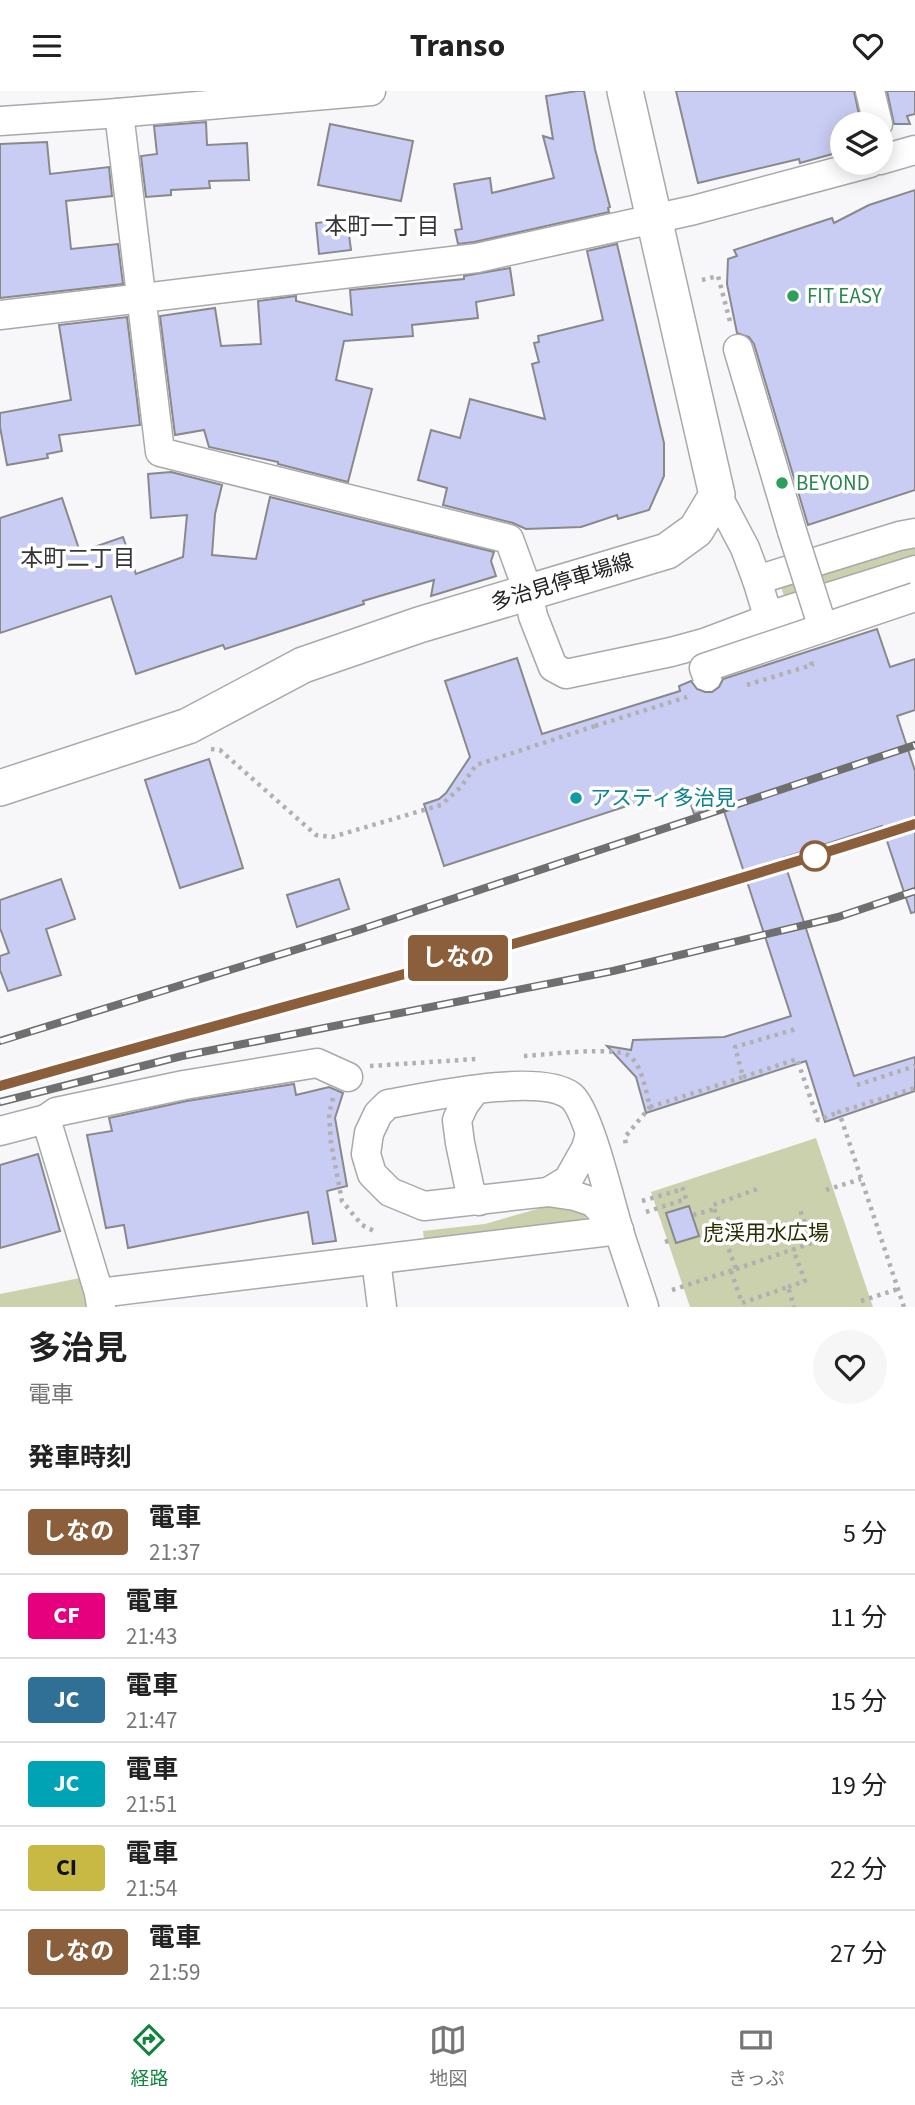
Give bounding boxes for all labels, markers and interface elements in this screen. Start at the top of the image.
text: Transo [410,23,505,69]
icon: menu [28,27,66,65]
icon: heart [849,27,887,65]
map controls [830,112,893,175]
button: layers [830,112,893,175]
district label: 本町一丁目 [325,210,440,243]
place label: FIT EASY [807,281,883,311]
marker: FIT EASY [785,288,801,304]
place label: BEYOND [796,468,870,498]
marker: BEYOND [774,475,790,491]
district label: 本町二丁目 [21,542,136,575]
street label: 多治見停車場線 [487,546,637,618]
place label: アスティ多治見 [590,783,736,813]
marker: アスティ多治見 [568,790,584,806]
unlabelled marker [800,841,830,871]
line badge: しなの [418,935,498,981]
text: しなの [422,940,494,975]
park label: 虎渓用水広場 [703,1218,829,1248]
text: 多治見 [28,1325,127,1372]
button: heart [813,1330,887,1404]
text: 電車 [28,1378,74,1411]
text: 発車時刻 [28,1439,132,1476]
text: 電車 [149,1499,201,1536]
text: しなの [42,1514,114,1549]
text: 5 分 [843,1515,887,1552]
text: 21:37 [149,1536,200,1569]
text: 電車 [126,1583,178,1620]
text: CF [53,1598,80,1633]
text: 11 分 [830,1599,887,1636]
text: 21:43 [126,1620,177,1653]
text: 電車 [126,1667,178,1704]
text: JC [53,1682,80,1717]
text: 15 分 [830,1683,887,1720]
text: 21:47 [126,1704,177,1737]
text: 電車 [126,1751,178,1788]
text: JC [53,1766,80,1801]
text: 19 分 [830,1767,887,1804]
text: 21:51 [126,1788,177,1821]
text: 電車 [126,1835,178,1872]
text: CI [56,1850,77,1885]
text: 22 分 [830,1851,887,1888]
text: 21:54 [126,1872,177,1905]
text: 電車 [149,1919,201,1956]
text: しなの [42,1934,114,1969]
text: 27 分 [830,1935,887,1972]
text: 21:59 [149,1956,200,1989]
tab: 経路 [130,2021,168,2093]
tab: 地図 [429,2021,467,2093]
tab: きっぷ [728,2021,785,2093]

